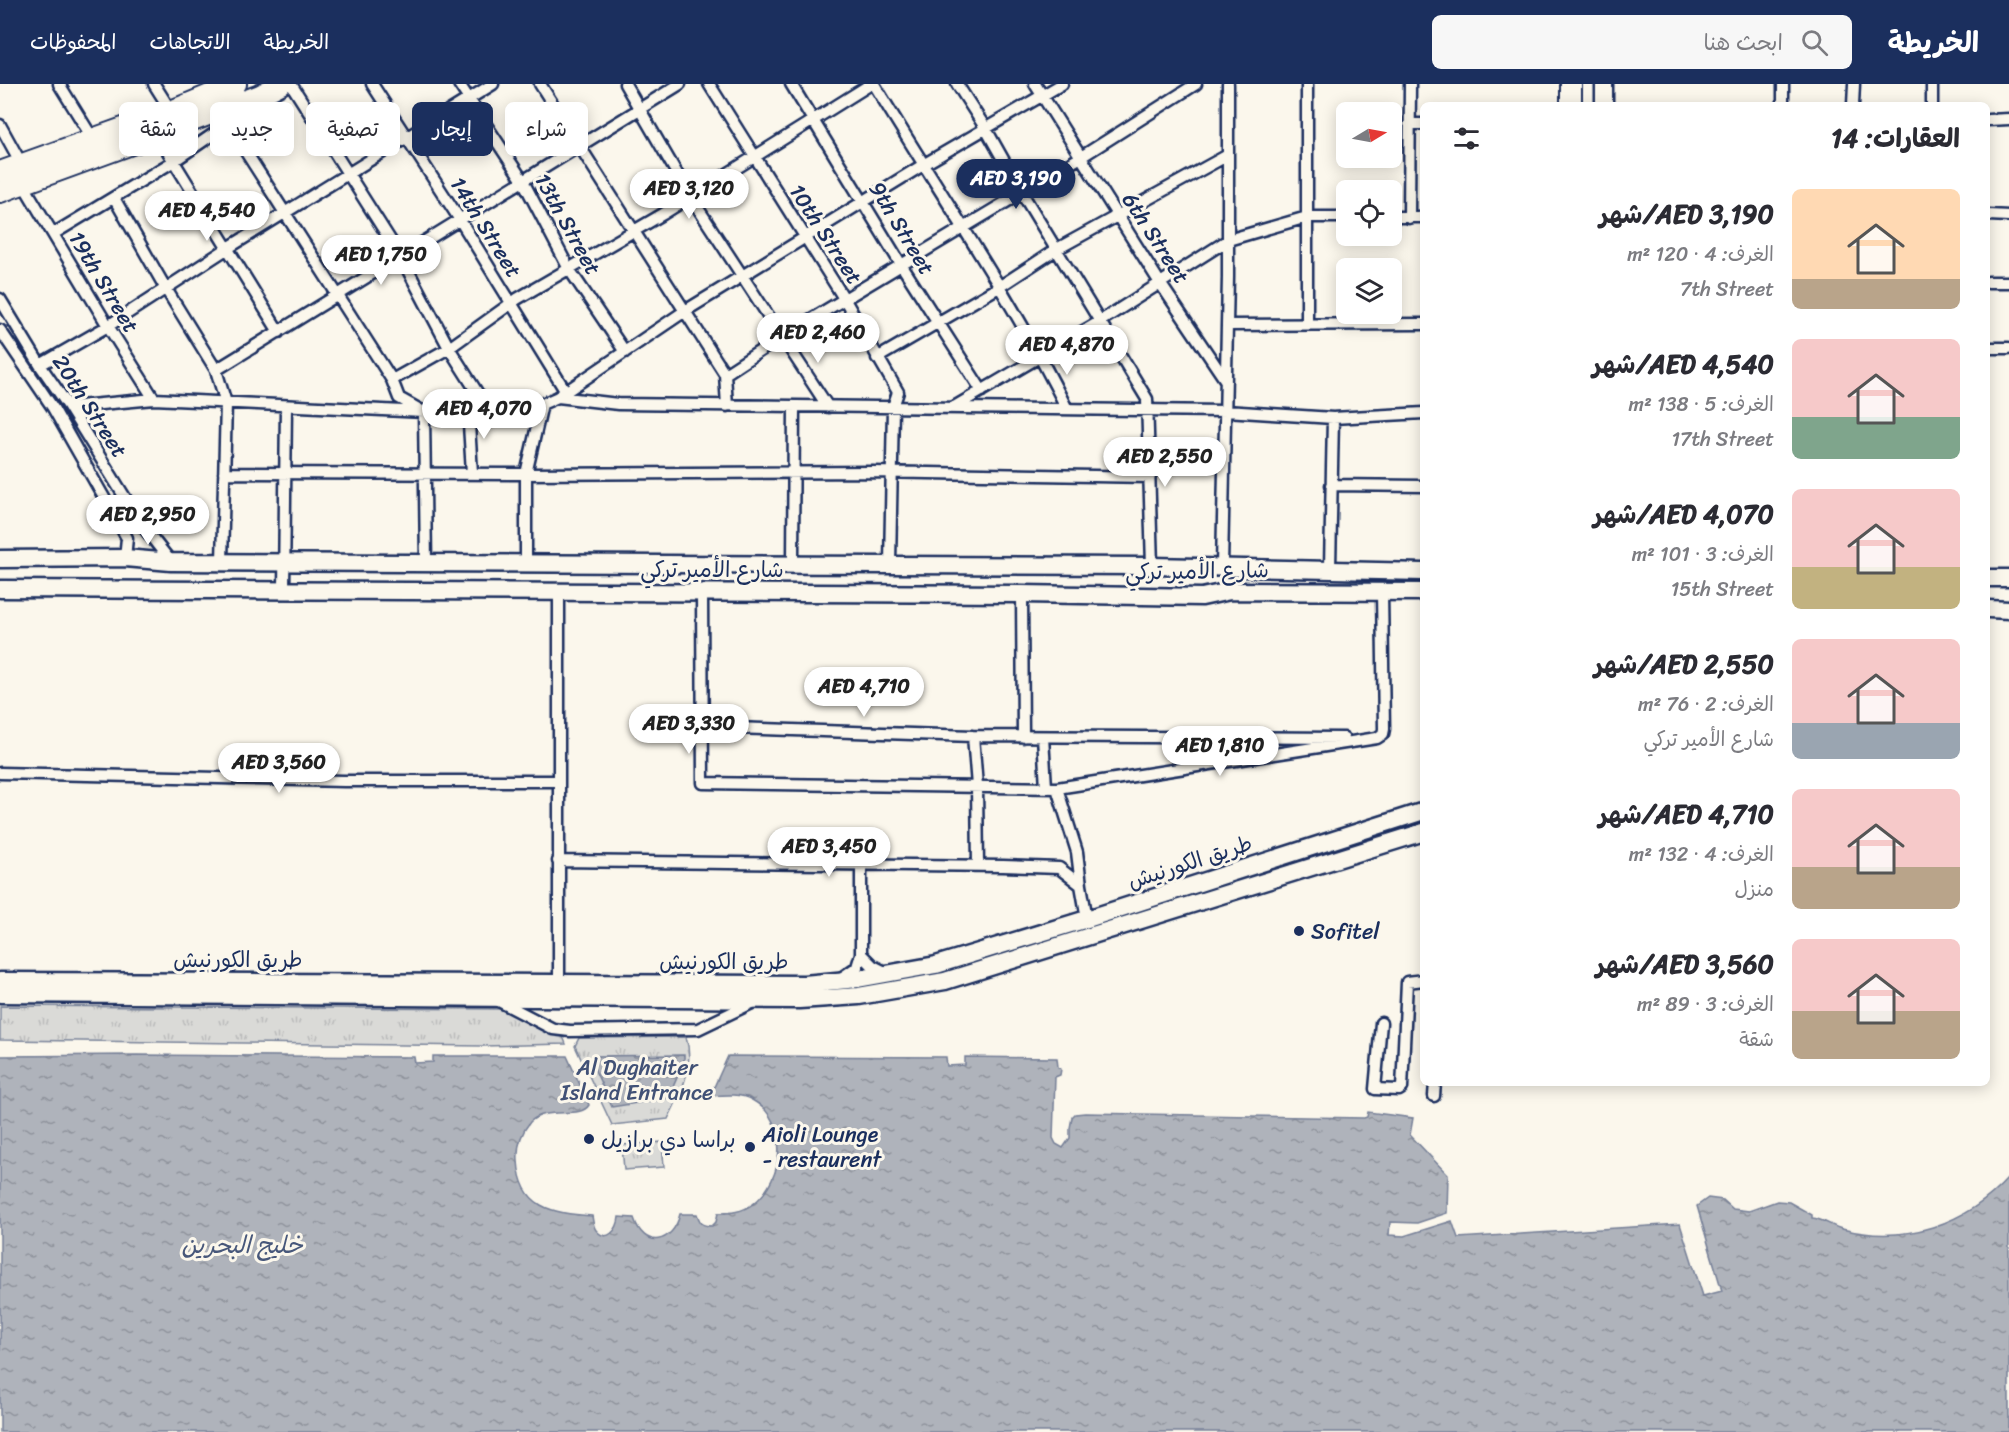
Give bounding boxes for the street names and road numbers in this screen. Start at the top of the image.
street label: 13th Street [524,165,612,283]
street label: 14th Street [439,168,533,286]
street label: 9th Street [858,173,946,283]
street label: 10th Street [779,176,874,293]
street label: 6th Street [1112,184,1201,292]
street label: 19th Street [58,223,150,341]
street label: 20th Street [42,346,139,466]
street label: شارع الأمير تركي [640,550,784,589]
street label: شارع الأمير تركي [1125,550,1269,592]
street label: طريق الكورنيش [1123,823,1257,901]
street label: طريق الكورنيش [173,940,303,979]
street label: طريق الكورنيش [659,942,789,981]

